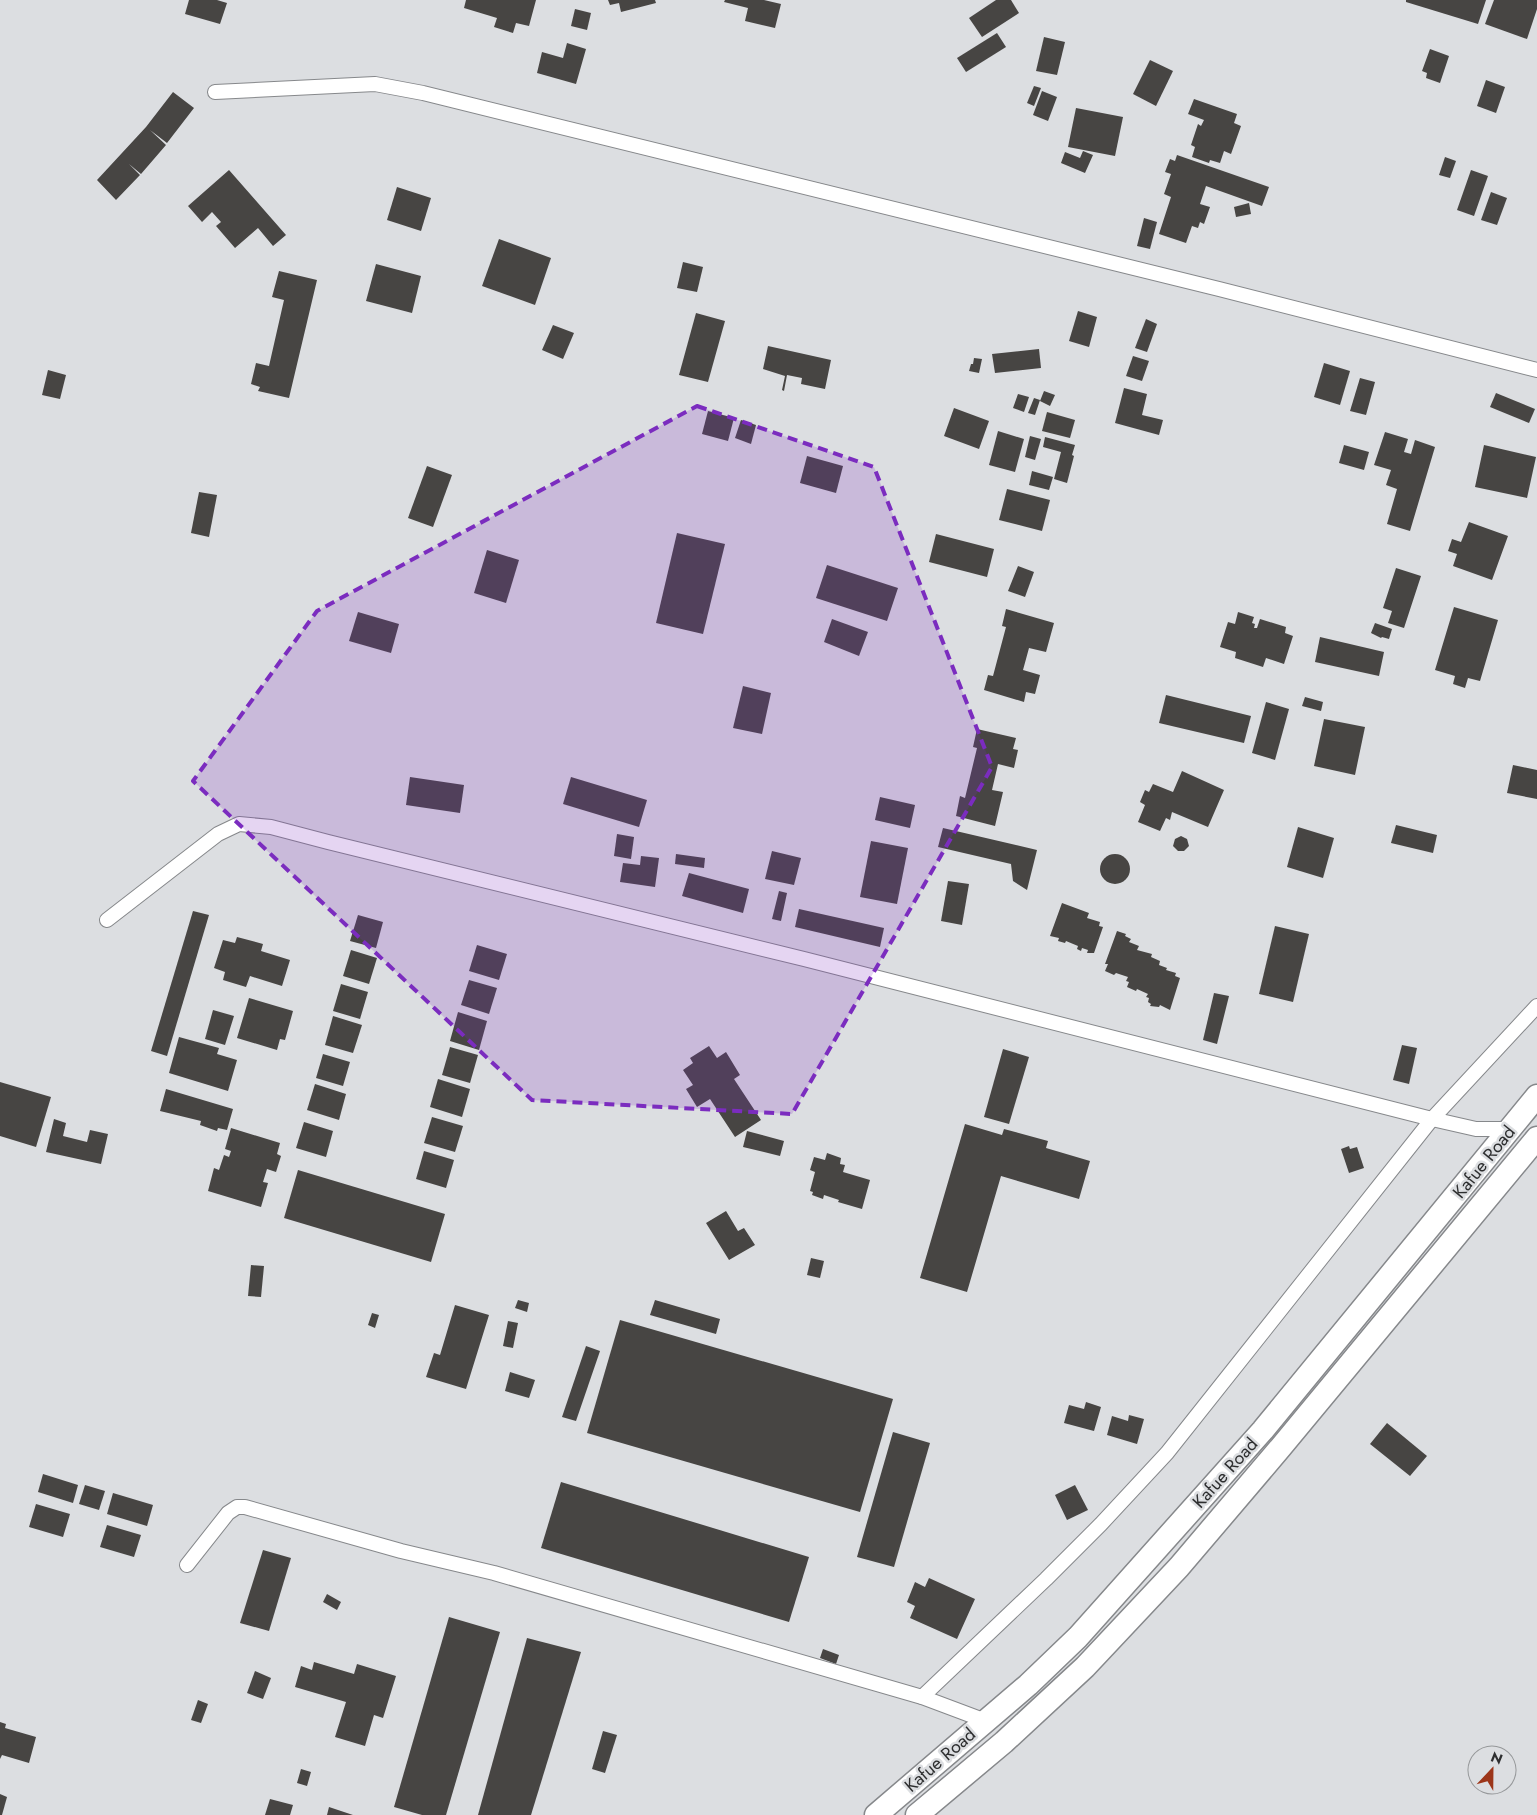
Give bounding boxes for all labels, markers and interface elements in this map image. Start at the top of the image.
street label: Kafue Road [1447,1120,1521,1204]
street label: Kafue Road [1186,1432,1264,1514]
street label: Kafue Road [899,1722,981,1798]
north arrow [1467,1745,1517,1795]
text: N [1488,1747,1506,1769]

